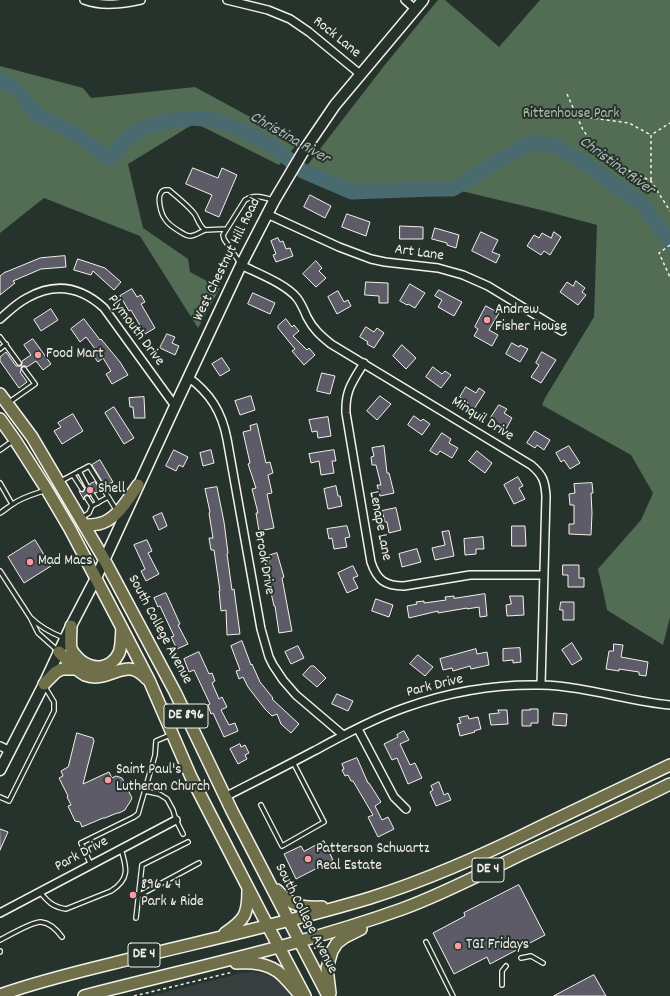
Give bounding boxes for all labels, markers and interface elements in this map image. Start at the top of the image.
street label: Rock Lane [308,13,364,63]
park label: Rittenhouse Park [523,106,619,124]
water label: Christina River [246,109,332,169]
water label: Christina River [575,133,657,201]
street label: West Chestnut Hill Road [190,196,266,324]
street label: Art Lane [393,242,445,266]
street label: Plymouth Drive [102,292,168,370]
place label: Andrew Fisher House [495,302,567,337]
marker: Andrew Fisher House [482,315,492,325]
place label: Food Mart [46,346,103,364]
marker: Food Mart [33,350,43,360]
street label: Minquil Drive [447,394,517,446]
place label: Shell [98,481,125,499]
marker: Shell [85,485,95,495]
street label: Lenape Lane [363,490,395,562]
street label: Brook Drive [249,530,277,596]
place label: Mad Macs [38,553,92,571]
marker: Mad Macs [25,557,35,567]
street label: South College Avenue [123,572,195,688]
street label: Park Drive [405,671,465,703]
road number: DE 896 [164,704,208,728]
place label: Saint Paul's Lutheran Church [116,762,210,797]
marker: Saint Paul's Lutheran Church [103,775,113,785]
street label: Park Drive [52,833,112,877]
place label: Patterson Schwartz Real Estate [316,841,429,876]
marker: Patterson Schwartz Real Estate [303,854,313,864]
road number: DE 4 [472,858,504,882]
street label: South College Avenue [269,861,341,977]
place label: 896 & 4 Park & Ride [141,877,204,912]
marker: 896 & 4 Park & Ride [128,890,138,900]
place label: TGI Fridays [466,937,529,955]
marker: TGI Fridays [453,941,463,951]
road number: DE 4 [128,943,160,967]

